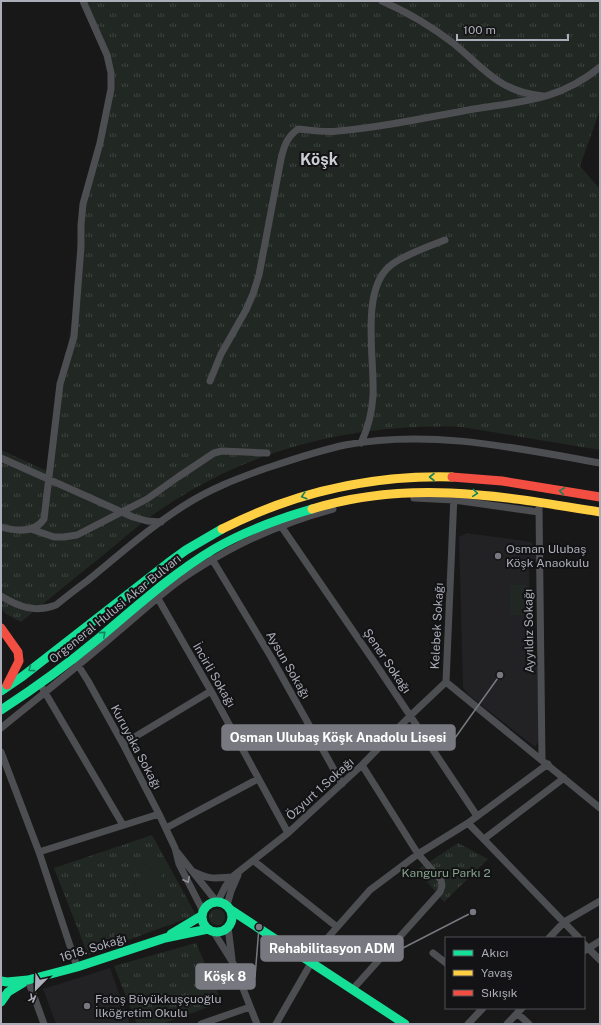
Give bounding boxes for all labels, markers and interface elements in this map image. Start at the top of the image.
scale bar [457,16,568,42]
text: 100 m [463,23,496,37]
district label: Köşk [300,150,338,169]
one-way arrow [429,473,435,481]
one-way arrow [558,487,565,496]
one-way arrow [472,489,478,498]
one-way arrow [301,491,308,500]
place label: Osman Ulubaş Köşk Anaokulu [506,542,589,570]
marker: Osman Ulubaş Köşk Anaokulu [493,551,503,561]
street label: Orgeneral Hulusi Akar Bulvarı [46,552,184,666]
street label: Kelebek Sokağı [428,582,446,670]
street label: Ayyıldız Sokağı [521,589,537,673]
street label: Şener Sokağı [360,626,414,696]
street label: Aysun Sokağı [263,629,313,701]
one-way arrow [99,631,106,638]
street label: İncirli Sokağı [190,640,238,710]
one-way arrow [29,664,36,671]
street label: Kuruyaka Sokağı [108,702,164,792]
callout: Osman Ulubaş Köşk Anadolu Lisesi [222,725,455,750]
text: Osman Ulubaş Köşk Anadolu Lisesi [230,730,446,745]
street label: Özyurt 1.Sokağı [283,755,357,823]
park label: Kanguru Parkı 2 [401,866,491,880]
one-way arrow [182,876,190,883]
street label: 1618. Sokağı [58,931,128,965]
callout: Rehabilitasyon ADM [261,936,403,961]
legend [445,937,585,1009]
text: Rehabilitasyon ADM [269,941,395,956]
text: Akıcı [481,946,509,960]
callout: Köşk 8 [196,964,255,989]
text: Yavaş [481,966,513,980]
north arrow [16,969,56,1009]
text: Köşk 8 [204,969,246,984]
text: Sıkışık [481,986,518,1000]
text: K [26,991,38,1005]
place label: Fatoş Büyükkuşçuoğlu İlköğretim Okulu [95,992,222,1020]
marker: Fatoş Büyükkuşçuoğlu İlköğretim Okulu [82,1001,92,1011]

